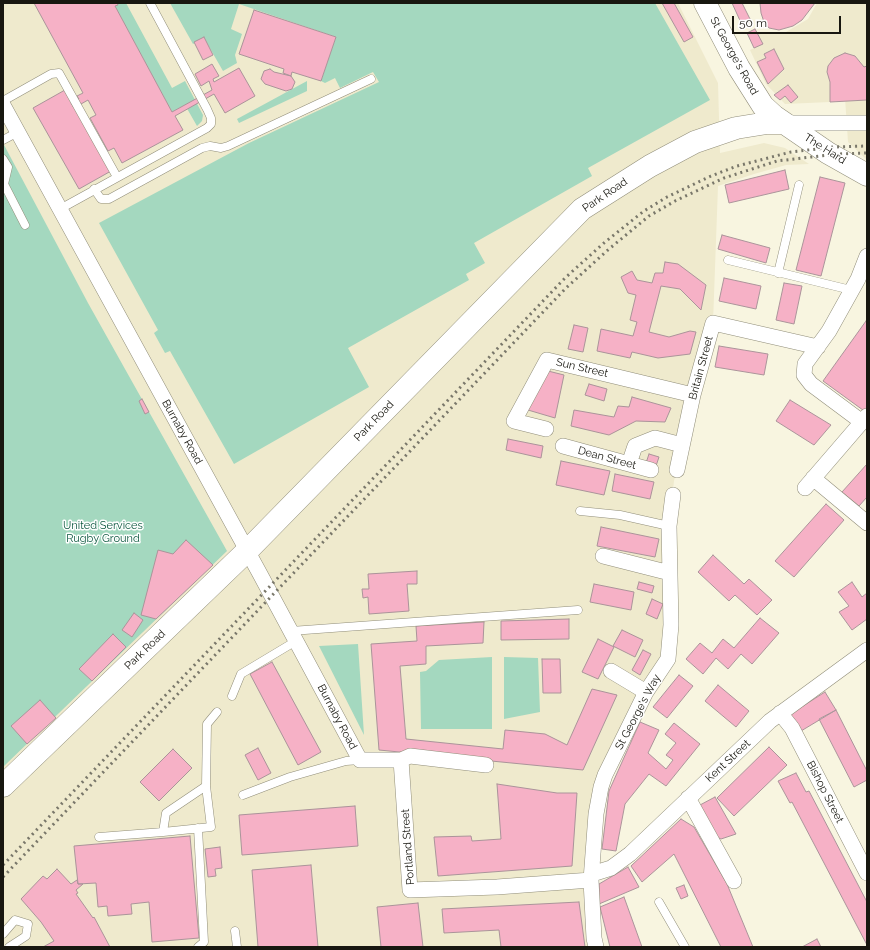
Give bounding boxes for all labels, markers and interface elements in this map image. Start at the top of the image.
scale bar [734,8,843,34]
street label: St George's Road [707,15,761,97]
text: 50 m [739,16,767,30]
street label: The Hard [802,131,848,167]
street label: Park Road [580,175,630,215]
street label: Britain Street [686,335,716,401]
street label: Sun Street [555,356,609,380]
street label: Burnaby Road [159,397,205,467]
street label: Park Road [351,398,397,444]
street label: Dean Street [576,444,638,472]
park label: United Services Rugby Ground [63,519,143,545]
street label: Park Road [122,627,168,673]
street label: St George's Way [613,672,663,752]
street label: Burnaby Road [314,682,360,752]
street label: Kent Street [703,737,753,785]
street label: Bishop Street [804,759,846,825]
street label: Portland Street [399,808,417,886]

